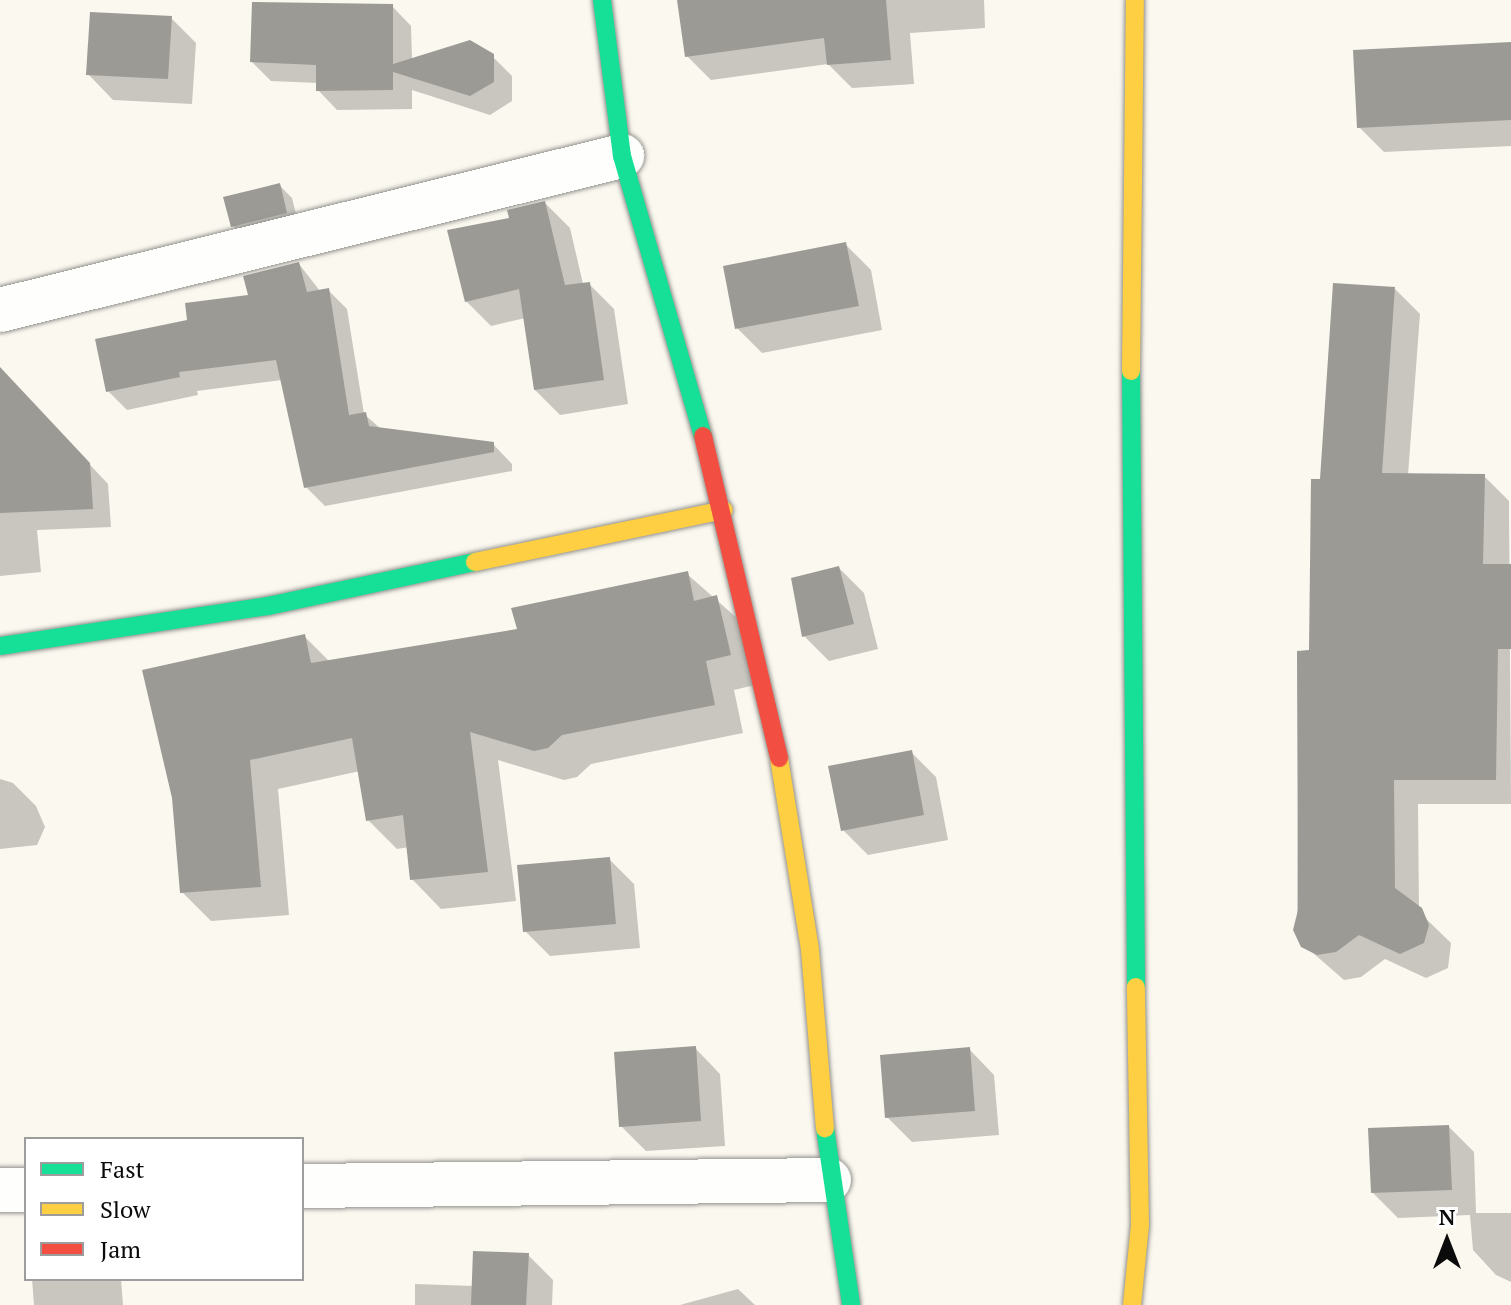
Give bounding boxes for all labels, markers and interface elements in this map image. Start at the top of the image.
legend [24,1137,304,1281]
text: Fast [100,1153,144,1185]
text: Slow [100,1193,151,1225]
north arrow [1407,1201,1487,1281]
text: N [1439,1202,1455,1231]
text: Jam [100,1233,141,1265]

